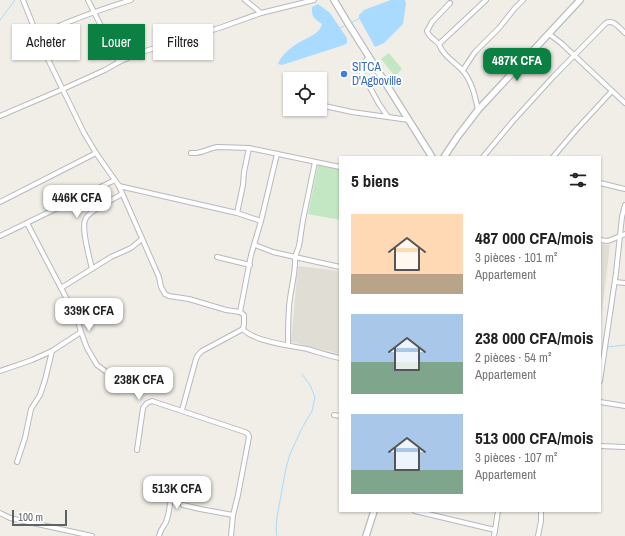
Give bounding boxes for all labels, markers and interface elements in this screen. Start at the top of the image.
chip: Acheter [12,24,80,60]
chip: Louer [88,24,145,60]
chip: Filtres [153,24,213,60]
pin: 487K CFA [476,48,558,82]
text: 487K CFA [492,52,542,69]
place label: SITCA D'Agboville [352,59,401,89]
marker: SITCA D'Agboville [339,69,349,79]
map controls [283,72,327,116]
button: locate [283,72,327,116]
text: 5 biens [351,169,399,192]
icon: filters [567,169,589,191]
pin: 446K CFA [36,185,118,219]
text: 446K CFA [52,189,102,206]
text: 487 000 CFA/mois [475,226,594,249]
icon: home [383,230,431,278]
text: 3 pièces · 101 m² [475,249,557,266]
text: Appartement [475,266,536,283]
pin: 339K CFA [48,298,130,332]
text: 339K CFA [64,302,114,319]
text: 238 000 CFA/mois [475,326,594,349]
icon: home [383,330,431,378]
text: 2 pièces · 54 m² [475,349,551,366]
text: Appartement [475,366,536,383]
pin: 238K CFA [98,367,180,401]
text: 238K CFA [114,371,164,388]
text: 513 000 CFA/mois [475,426,594,449]
icon: home [383,430,431,478]
text: 3 pièces · 107 m² [475,449,557,466]
text: Appartement [475,466,536,483]
pin: 513K CFA [136,476,218,510]
text: 513K CFA [152,480,202,497]
scale bar [12,508,67,527]
text: 100 m [18,510,43,524]

